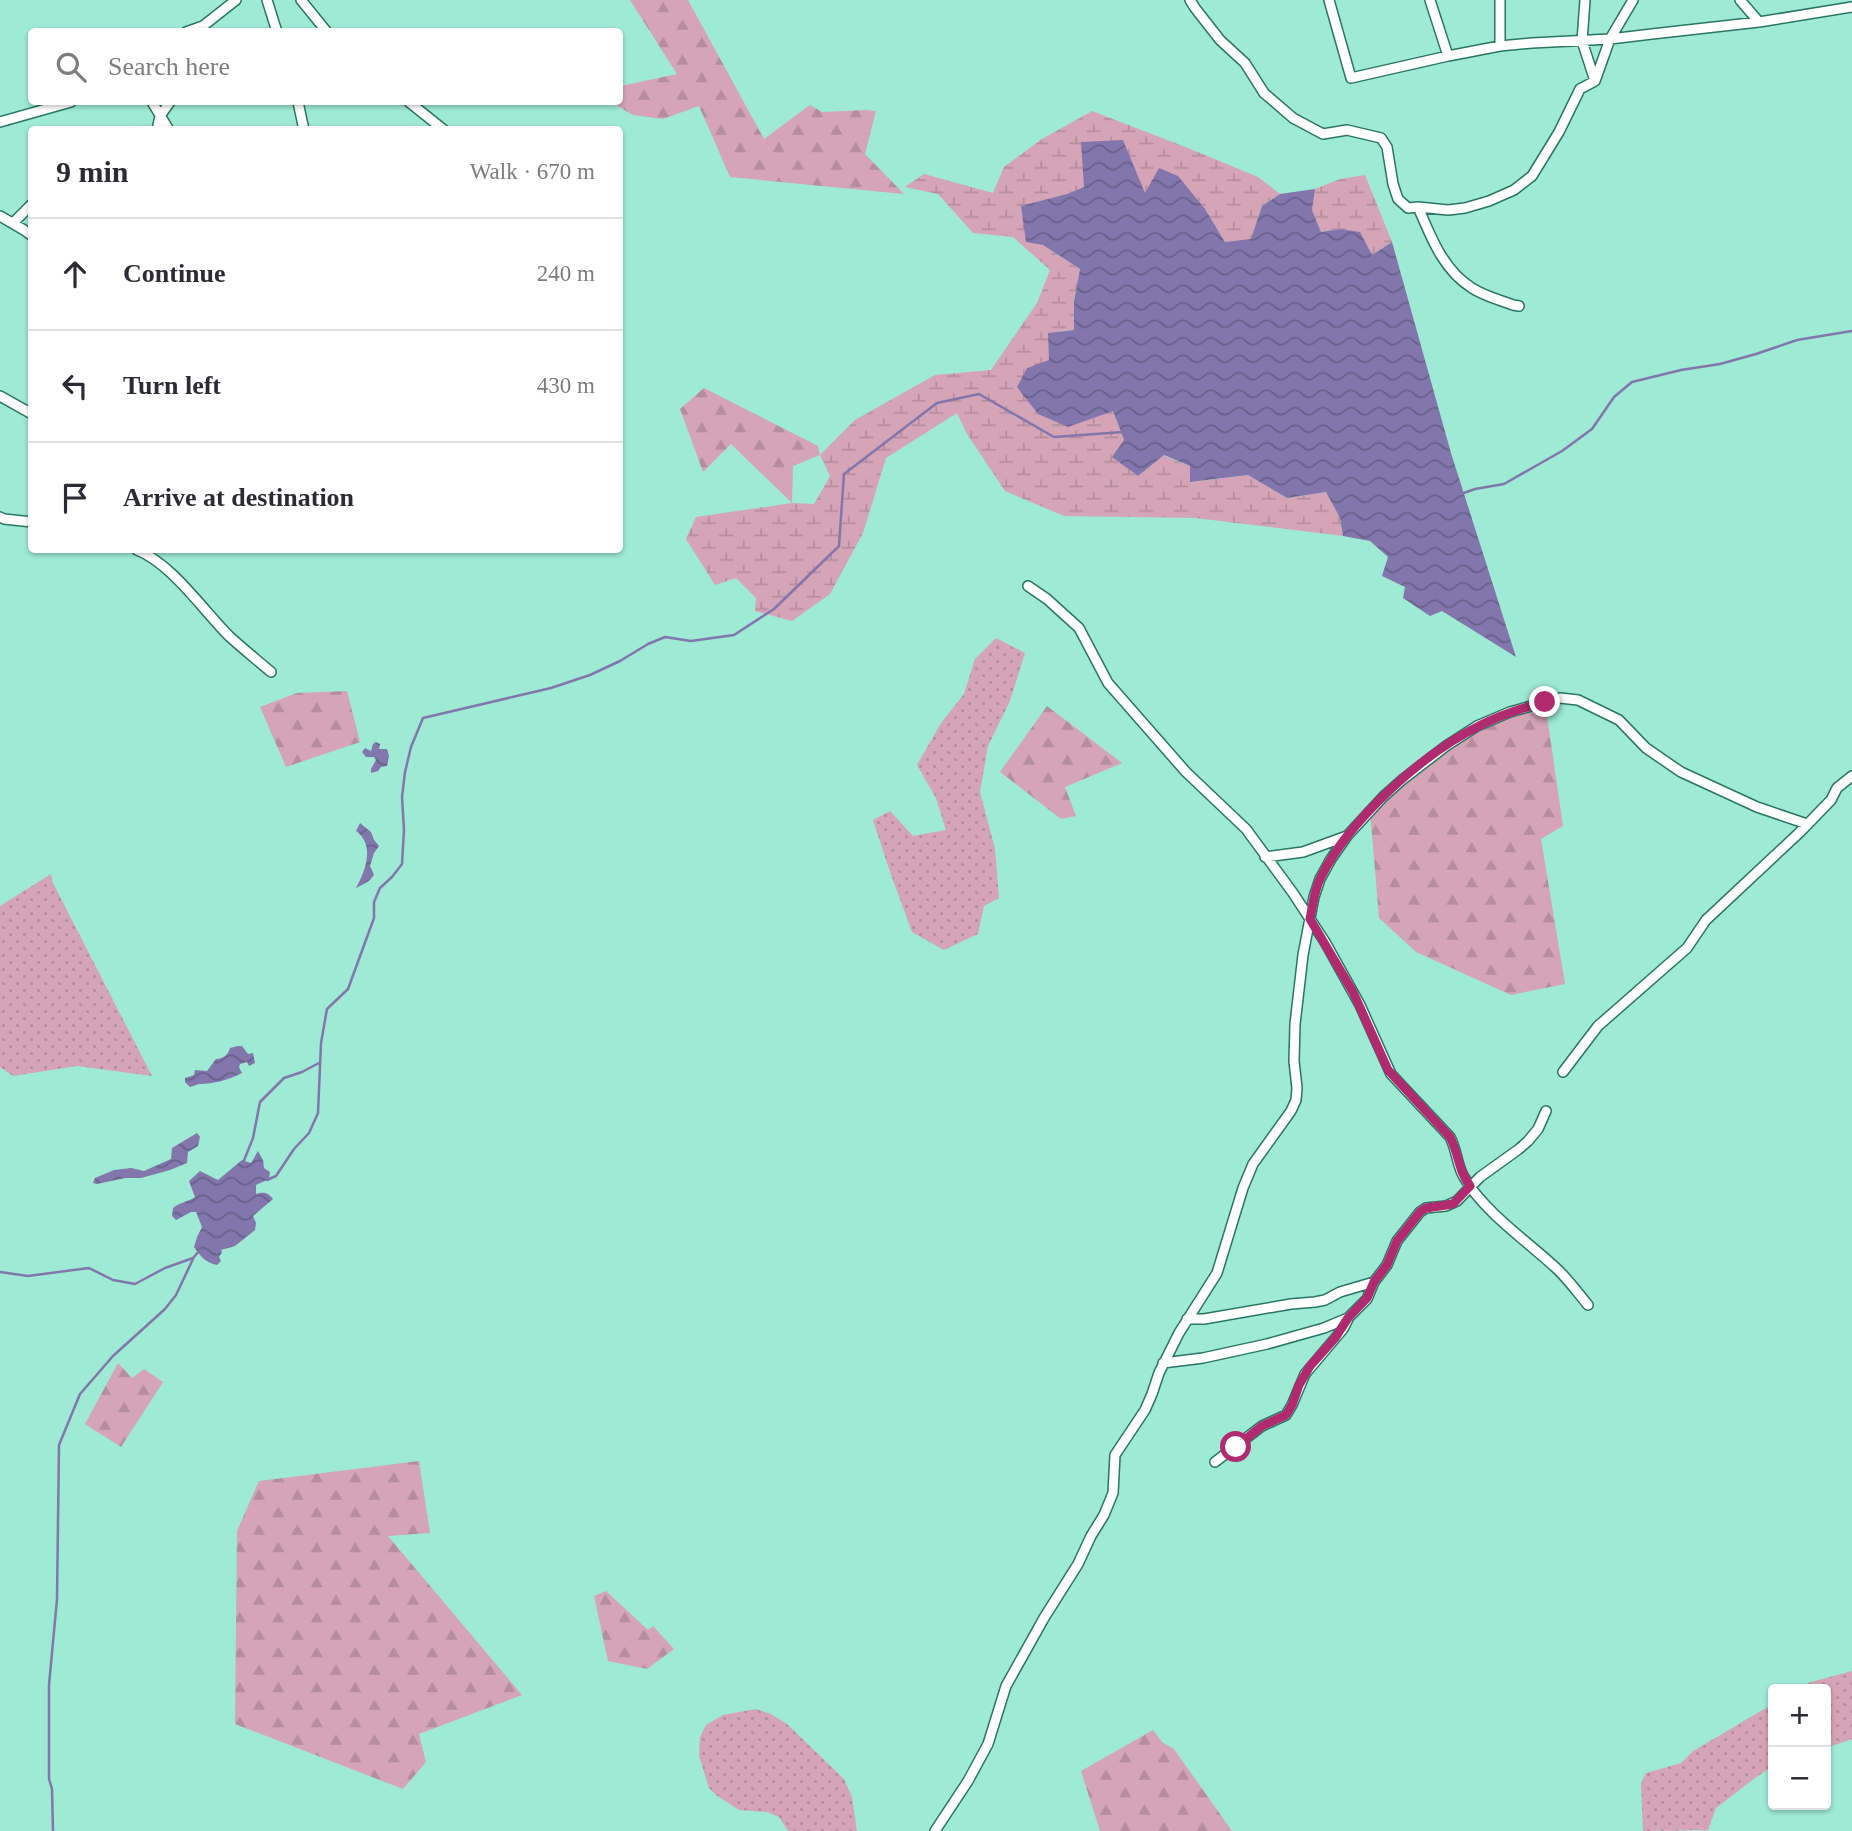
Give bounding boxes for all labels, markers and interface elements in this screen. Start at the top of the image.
search box [28,28,623,105]
icon: search [52,48,90,86]
text: Search here [108,52,230,81]
text: 9 min [56,155,129,188]
text: Walk · 670 m [470,159,595,184]
icon: ahead [56,255,94,293]
text: Continue [123,259,226,288]
text: 240 m [537,261,595,286]
icon: left [56,367,94,405]
text: Turn left [123,371,221,400]
text: 430 m [537,373,595,398]
icon: arrive [56,479,94,517]
text: Arrive at destination [123,483,354,512]
route end [1529,686,1560,717]
route start [1220,1431,1251,1462]
map controls [1768,1684,1831,1810]
button: + [1768,1684,1831,1747]
button: − [1768,1747,1831,1810]

